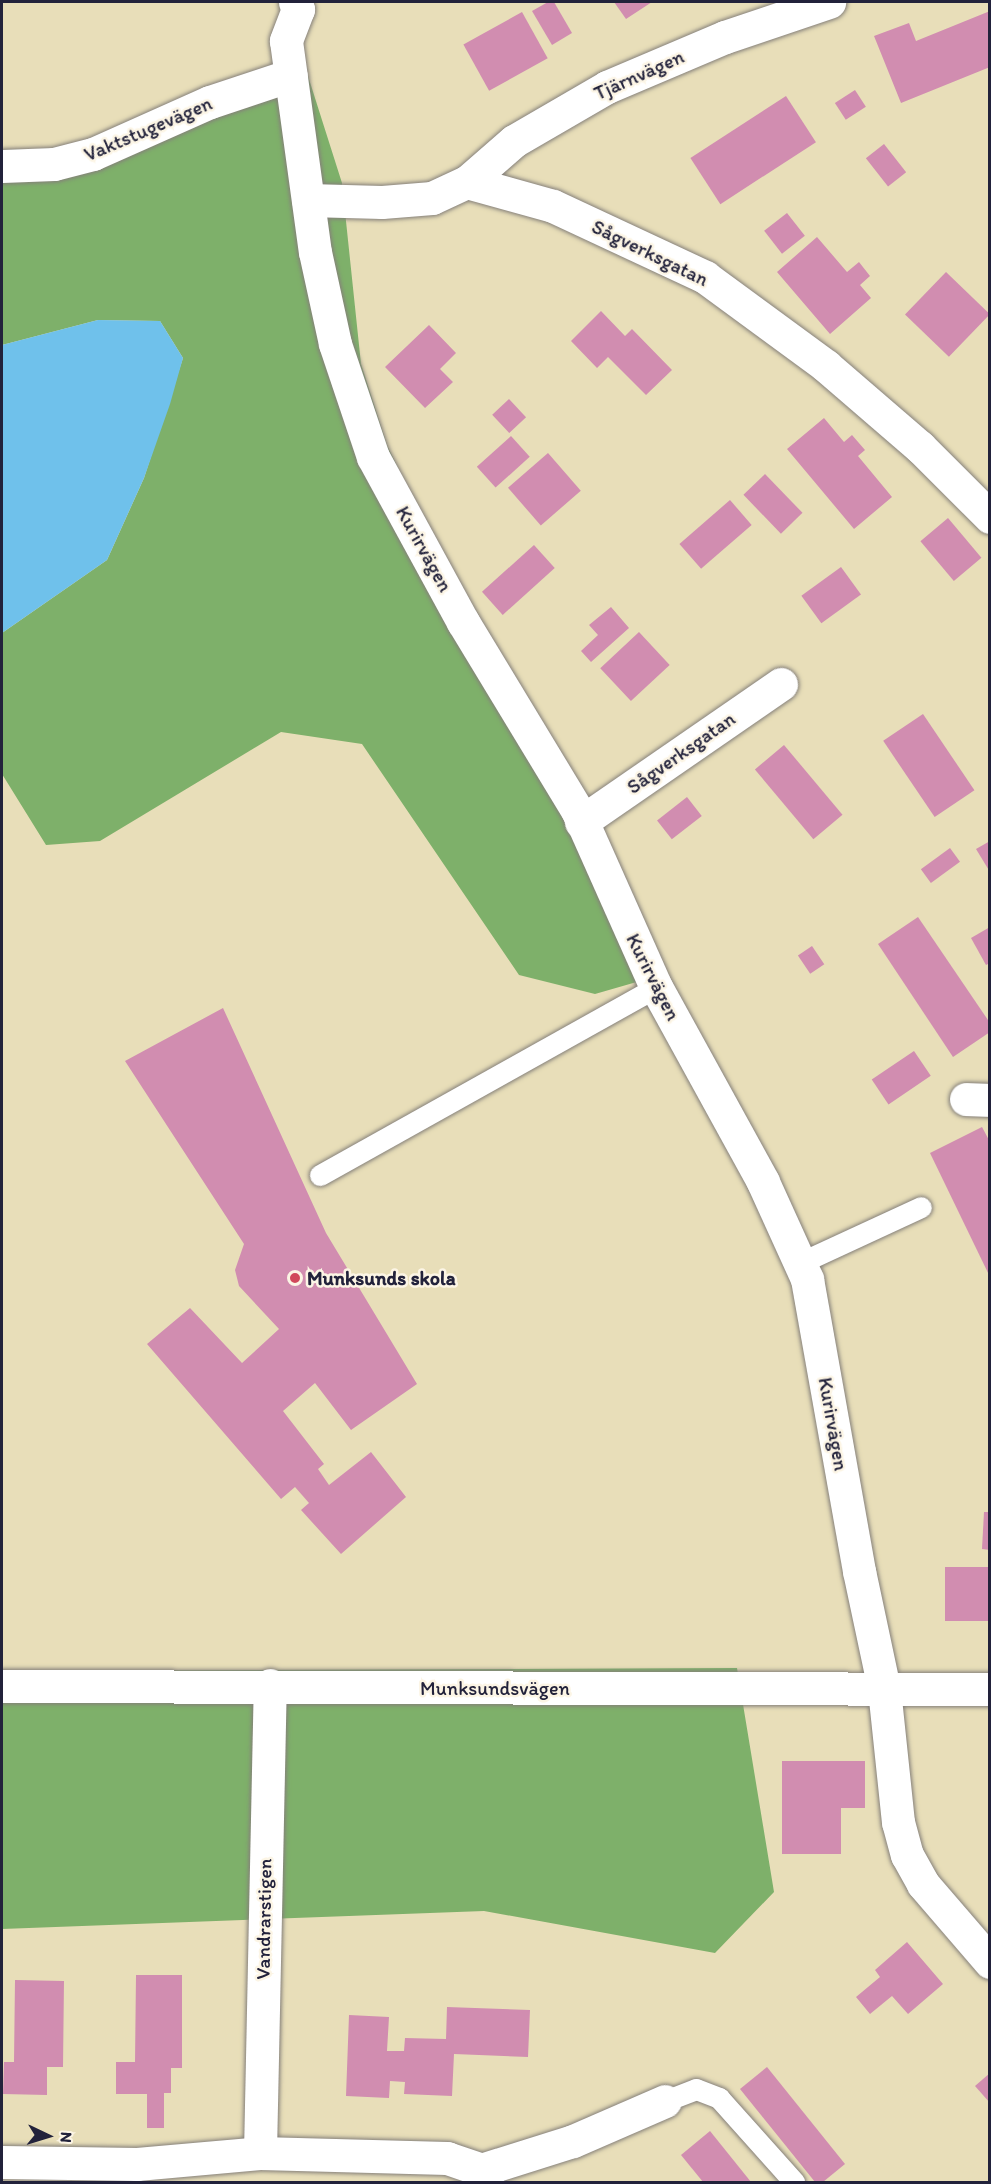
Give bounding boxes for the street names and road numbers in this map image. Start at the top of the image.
street label: Tjärnvägen [590,44,688,106]
street label: Vaktstugevägen [80,91,216,167]
street label: Sågverksgatan [588,214,712,292]
street label: Kurirvägen [391,502,457,596]
street label: Sågverksgatan [622,707,740,799]
street label: Kurirvägen [621,929,685,1025]
street label: Kurirvägen [813,1375,853,1473]
street label: Munksundsvägen [420,1676,570,1700]
street label: Vandrarstigen [251,1858,277,1980]

